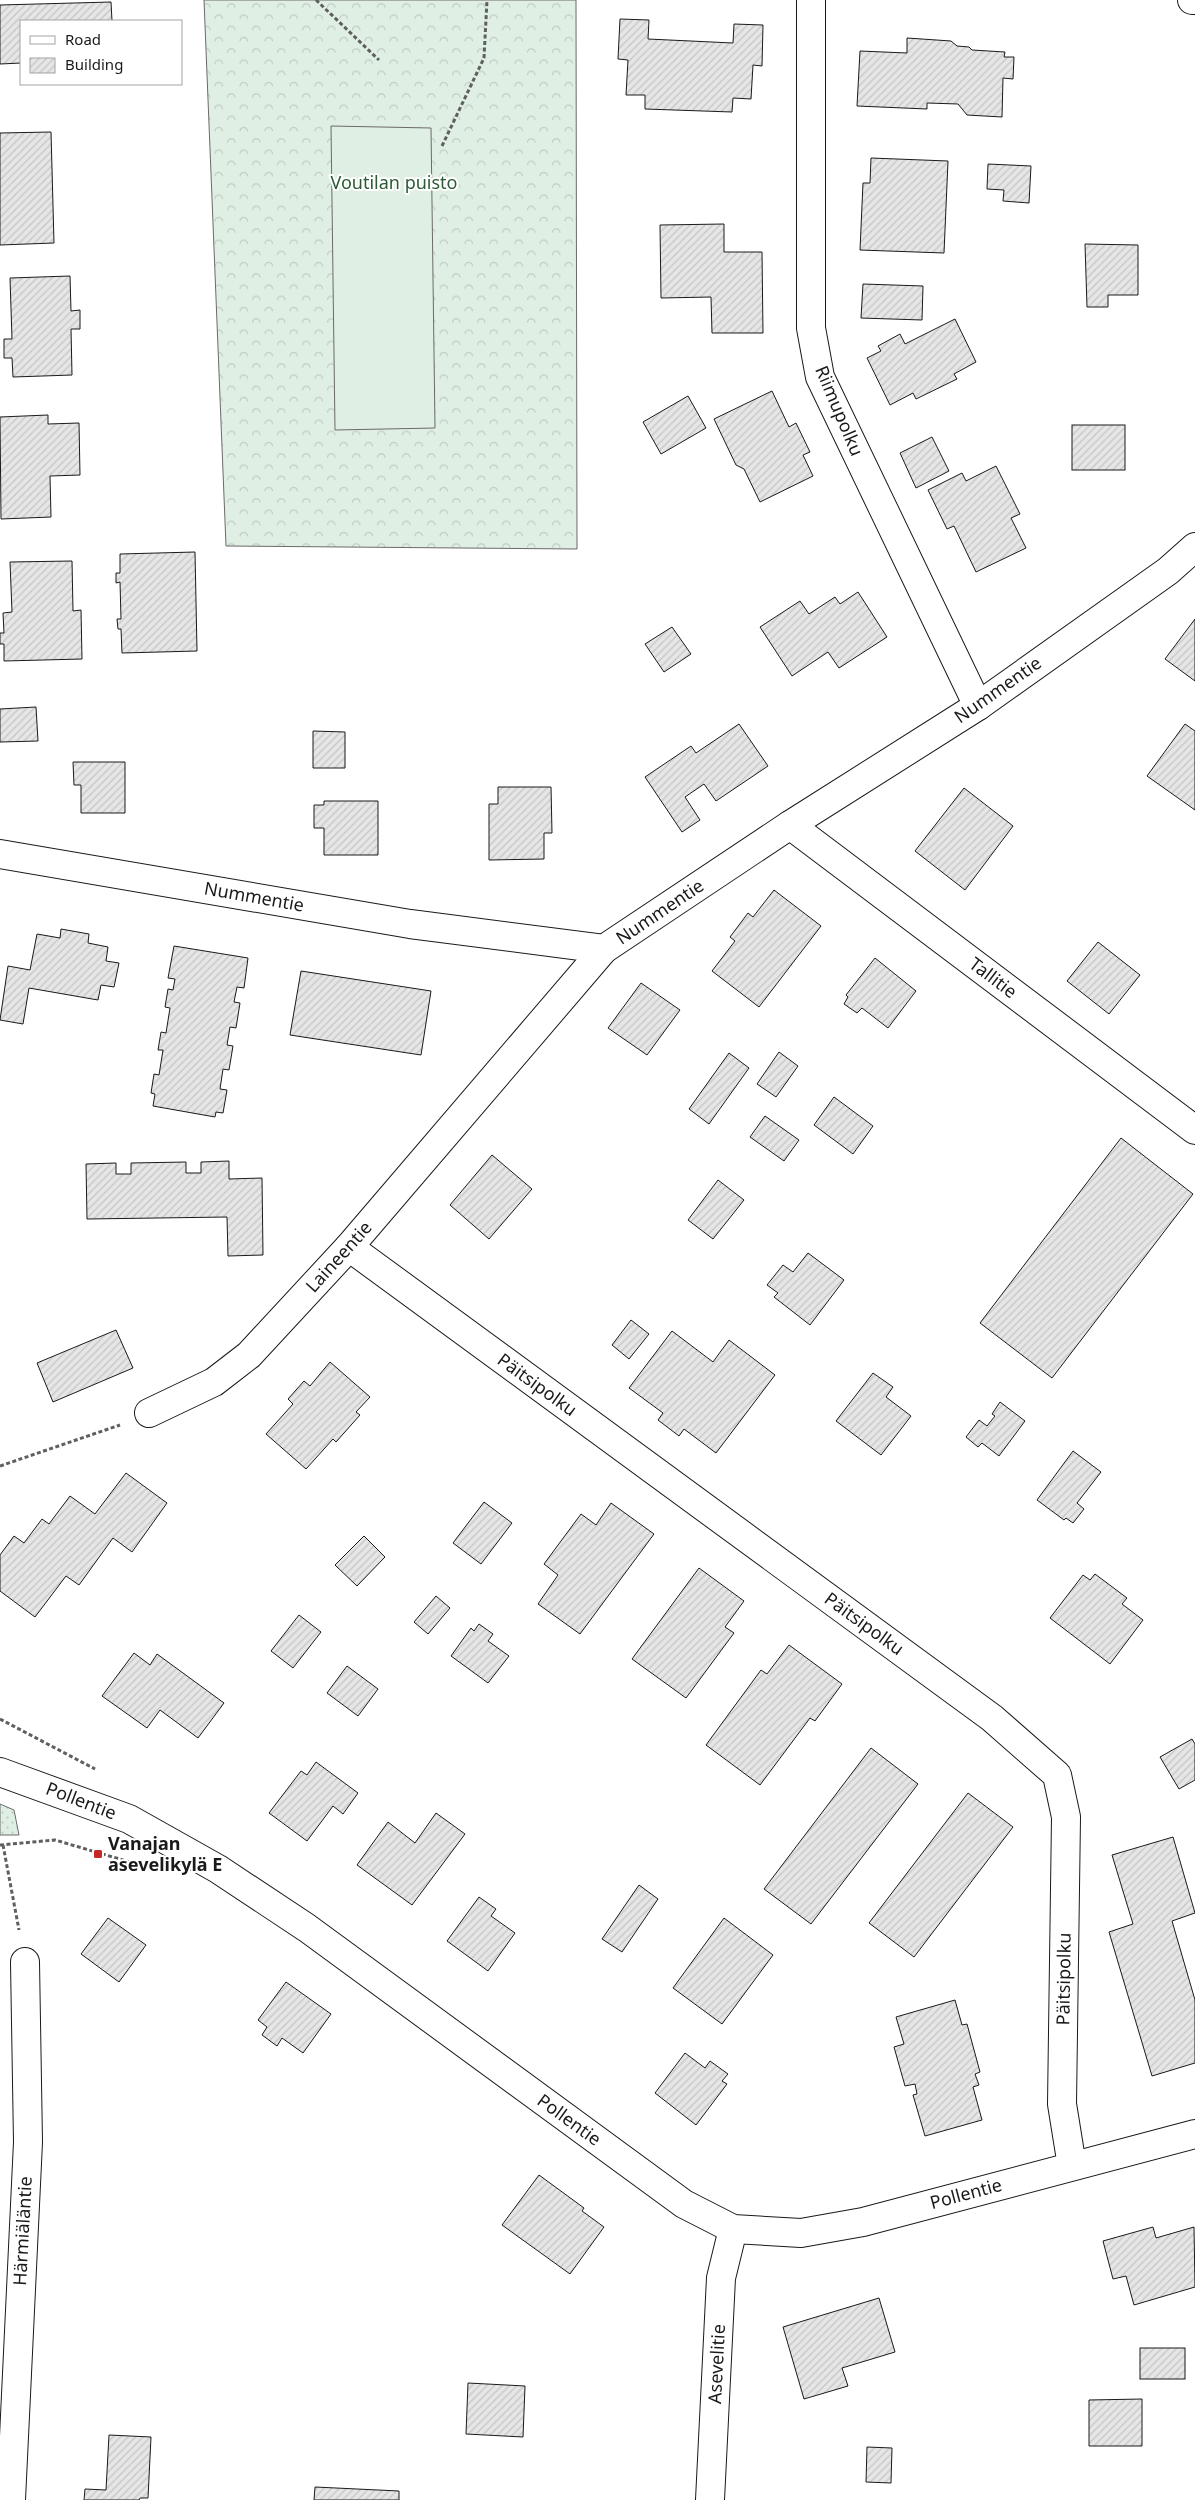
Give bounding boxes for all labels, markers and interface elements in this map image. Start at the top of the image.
legend [20,20,182,85]
text: Road [65,29,101,49]
text: Building [65,54,123,74]
park label: Voutilan puisto [331,170,458,194]
street label: Riimupolku [810,362,870,459]
street label: Nummentie [949,650,1046,728]
street label: Nummentie [611,873,708,949]
street label: Nummentie [202,875,306,917]
street label: Tallitie [965,951,1022,1003]
street label: Laineentie [300,1216,377,1297]
street label: Päitsipolku [493,1347,582,1421]
street label: Päitsipolku [820,1586,909,1660]
street label: Pollentie [43,1776,120,1824]
place label: Vanajan asevelikylä E [108,1831,222,1876]
marker: Vanajan asevelikylä E [92,1848,104,1860]
street label: Päitsipolku [1050,1932,1076,2026]
street label: Pollentie [533,2088,606,2151]
street label: Pollentie [927,2172,1004,2214]
street label: Härmiäläntie [7,2176,37,2286]
street label: Asevelitie [702,2323,730,2404]

